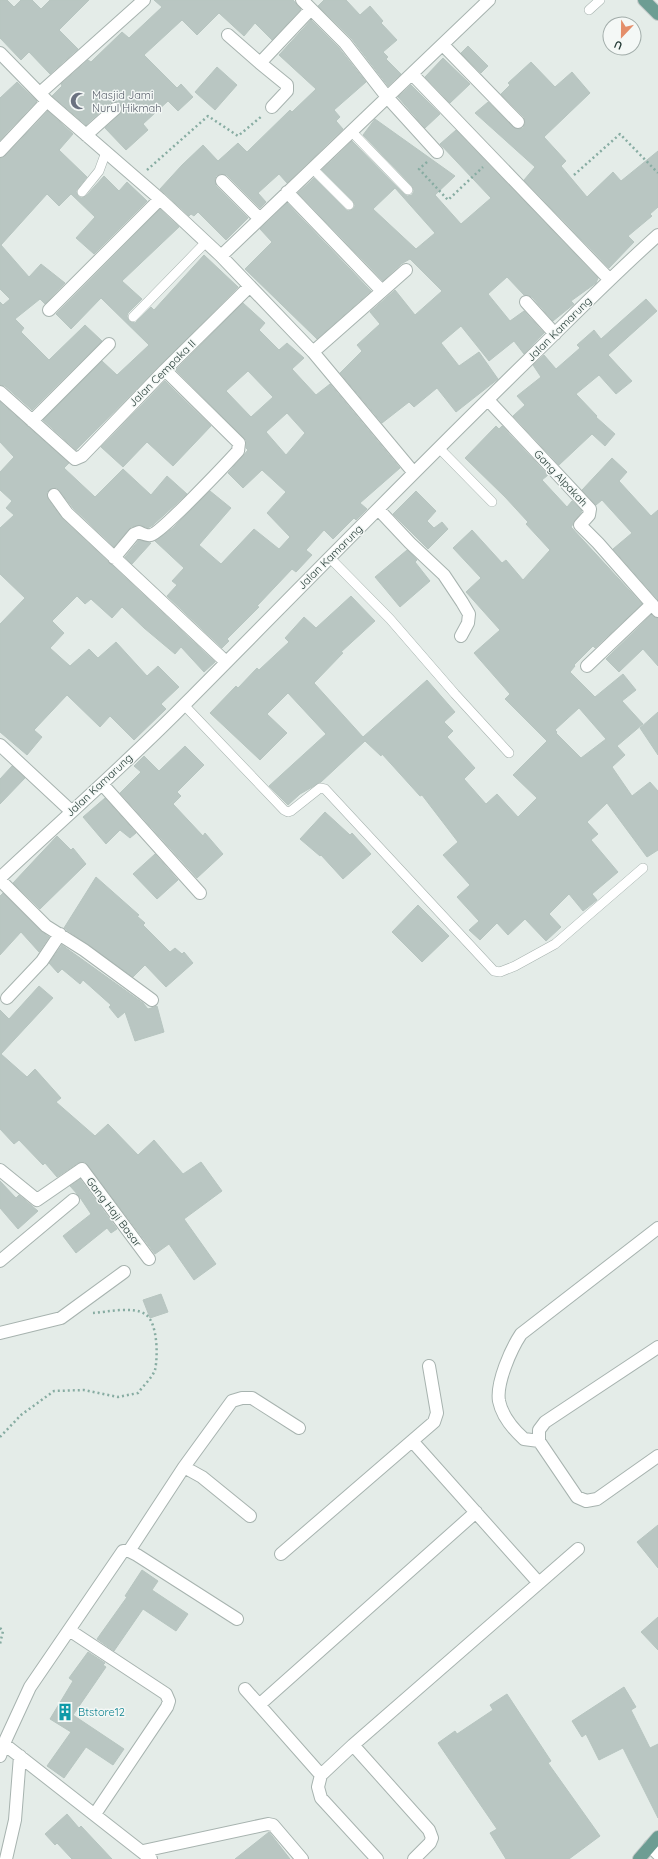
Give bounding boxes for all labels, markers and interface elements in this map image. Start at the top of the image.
north arrow [602,16,642,56]
text: U [612,37,624,53]
place label: Masjid Jami Nurul Hikmah [92,88,161,115]
mosque icon: Masjid Jami Nurul Hikmah [69,91,89,111]
street label: Jalan Kamarung [524,294,594,364]
street label: Jalan Cempaka II [125,336,199,410]
street label: Gang Alpakah [531,447,591,509]
street label: Jalan Kamarung [295,522,365,592]
street label: Jalan Kamarung [63,751,135,819]
street label: Gang Haji Basar [83,1174,145,1250]
building icon: Btstore12 [55,1702,75,1722]
place label: Btstore12 [78,1705,125,1719]

